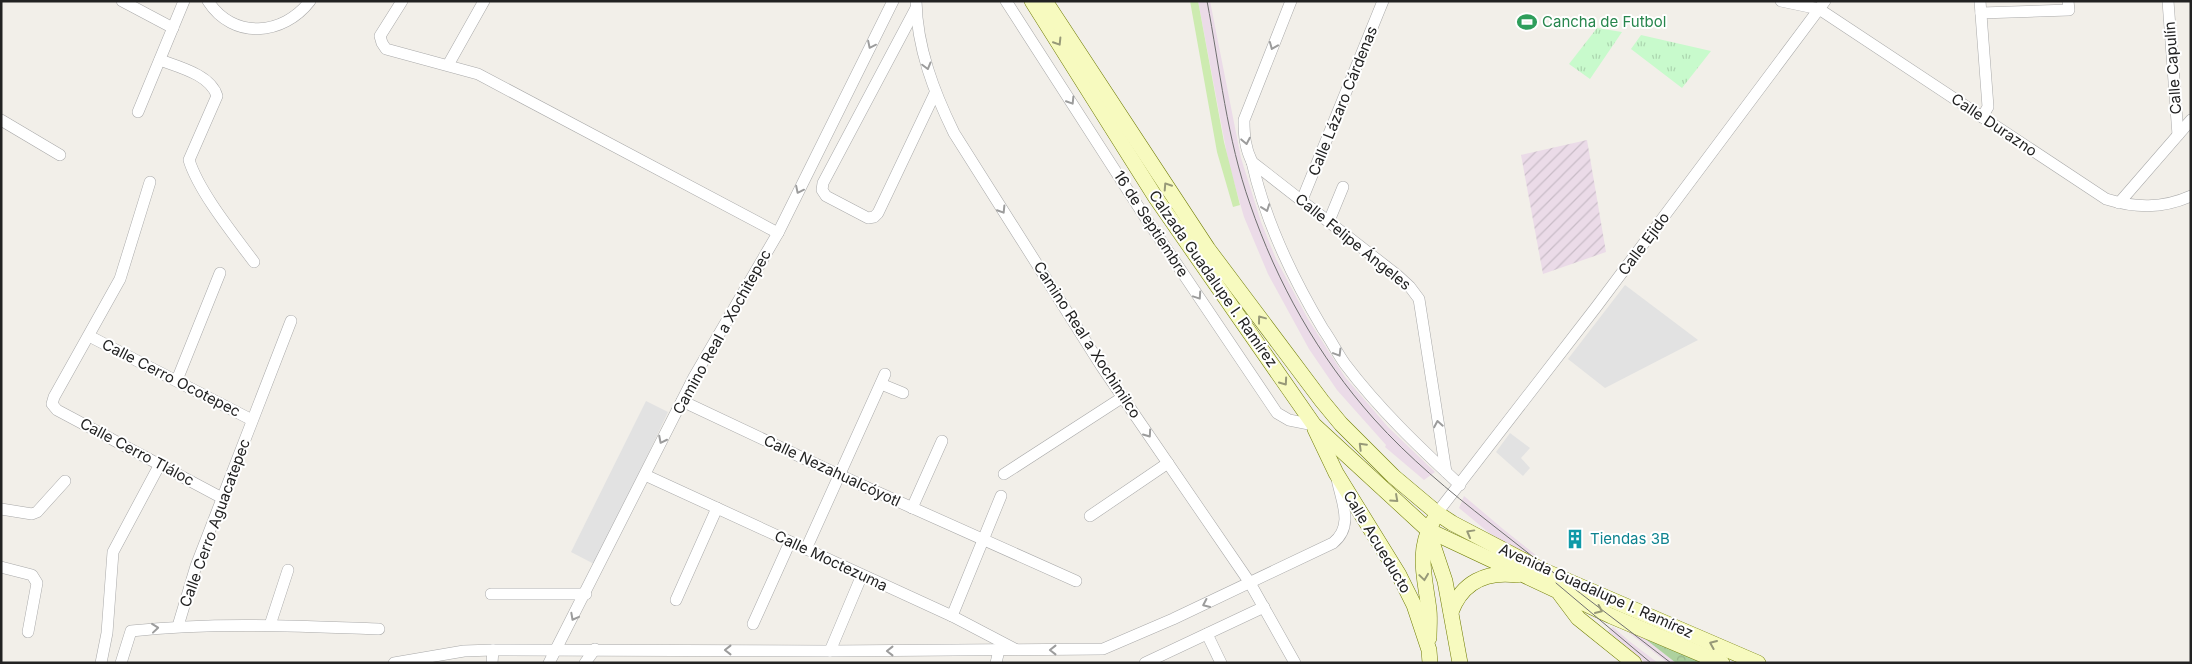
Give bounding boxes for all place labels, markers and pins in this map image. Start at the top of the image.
sports icon: Cancha de Futbol [1516,11,1538,33]
place label: Cancha de Futbol [1542,12,1666,31]
building icon: Tiendas 3B [1564,528,1586,550]
place label: Tiendas 3B [1590,529,1670,548]

